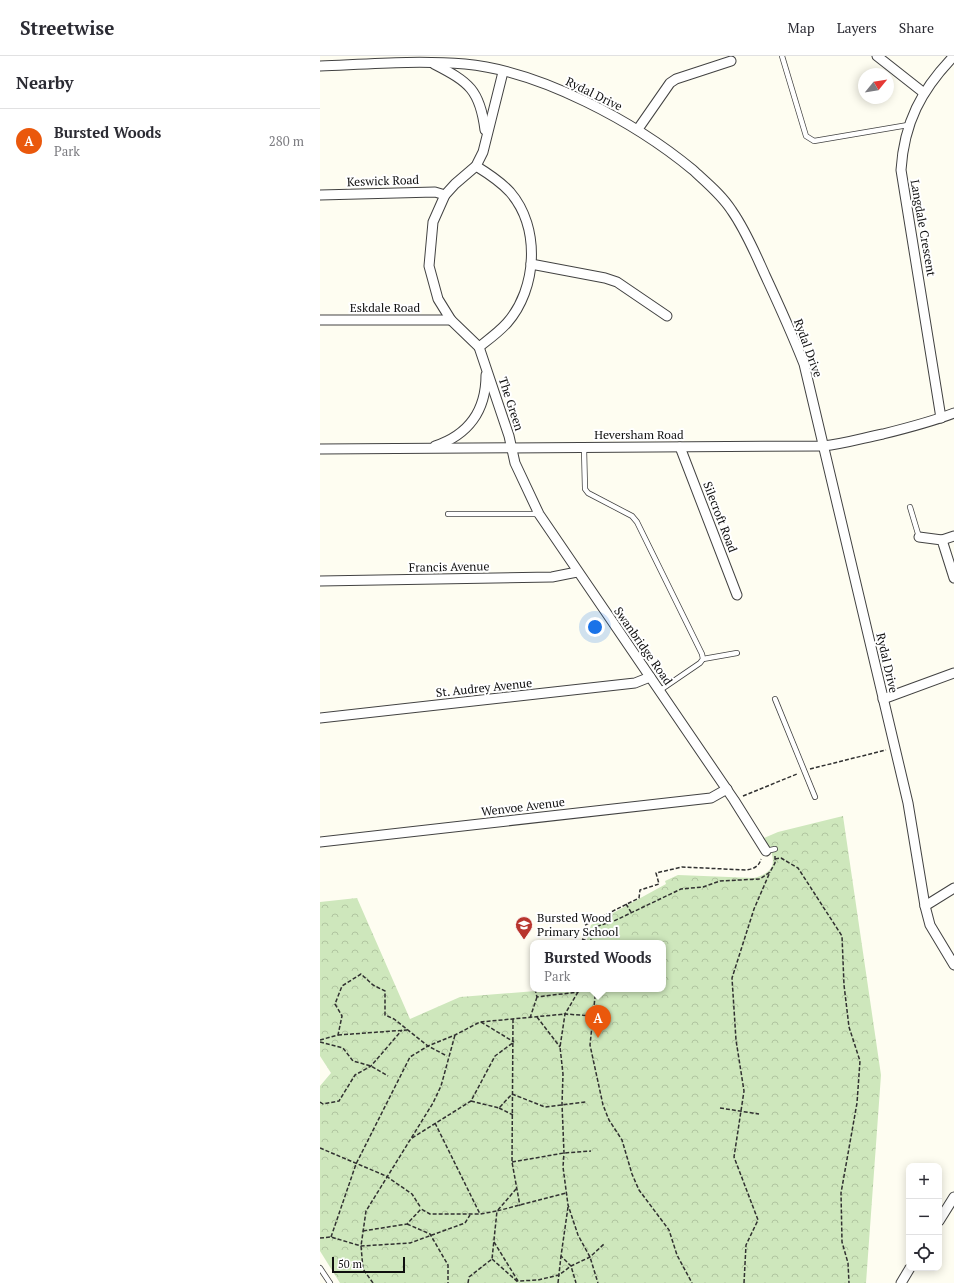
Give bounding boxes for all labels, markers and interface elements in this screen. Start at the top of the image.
text: Streetwise [20,15,114,40]
text: Map [788,18,815,37]
text: Layers [837,18,877,37]
text: Share [899,18,934,37]
north arrow [858,68,894,104]
text: Nearby [16,71,74,94]
street label: Rydal Drive [563,73,625,114]
text: Bursted Woods [54,122,161,142]
text: A [24,132,34,150]
text: 280 m [269,132,304,150]
text: Park [54,142,80,160]
street label: Keswick Road [347,172,420,189]
street label: Langdale Crescent [908,178,939,278]
street label: Eskdale Road [350,300,421,315]
street label: Rydal Drive [791,317,826,379]
street label: The Green [496,375,527,433]
street label: Heversham Road [594,427,684,442]
street label: Silecroft Road [700,479,741,555]
street label: Francis Avenue [409,558,489,575]
street label: Swanbridge Road [611,604,676,688]
your location [585,617,605,637]
street label: Rydal Drive [873,631,902,694]
street label: St. Audrey Avenue [435,675,533,700]
street label: Wenvoe Avenue [480,794,566,819]
place label: Bursted Wood Primary School [537,910,619,939]
school or university icon: Bursted Wood Primary School [514,915,534,940]
popup [530,940,666,992]
text: Bursted Woods [544,947,652,967]
text: Park [544,967,570,985]
pin: A [585,1005,611,1038]
map controls [906,1163,942,1271]
button: + [906,1163,942,1199]
button: − [906,1199,942,1235]
button: locate [906,1235,942,1271]
scale bar [332,1255,405,1274]
text: 50 m [338,1257,362,1271]

